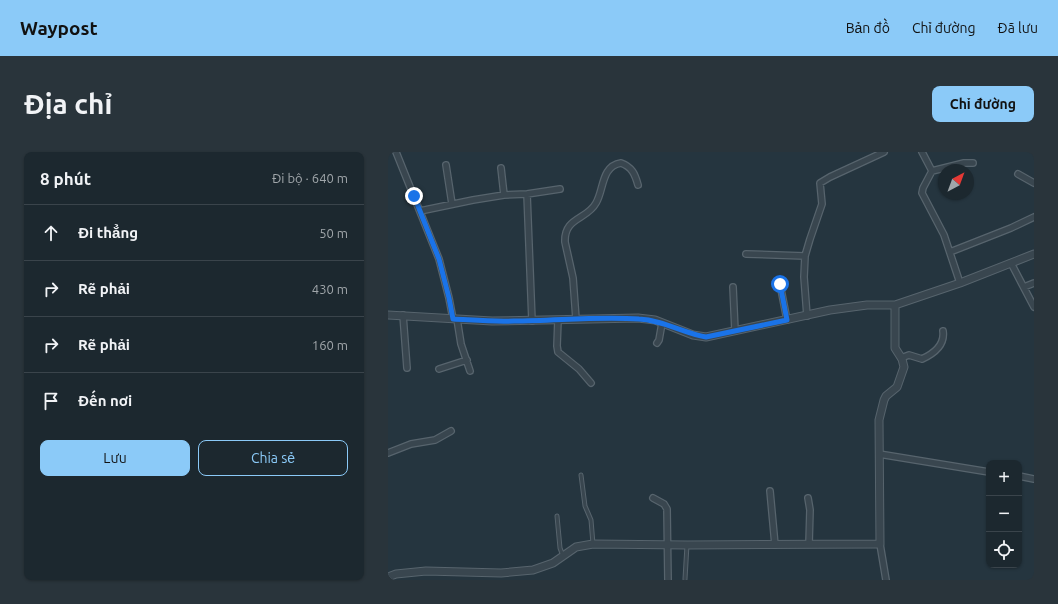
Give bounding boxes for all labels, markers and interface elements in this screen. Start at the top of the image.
text: Waypost [20,17,98,39]
text: Bản đồ [846,20,890,36]
text: Chỉ đường [912,20,976,36]
text: Đã lưu [998,20,1038,36]
button: Chỉ đường [932,86,1034,122]
text: Địa chỉ [24,88,112,119]
north arrow [938,164,974,200]
text: 8 phút [40,169,91,188]
text: Đi bộ · 640 m [272,171,348,185]
route end [405,187,423,205]
icon: ahead [40,222,62,244]
text: Đi thẳng [78,224,138,241]
text: 50 m [319,226,348,240]
route start [771,275,789,293]
icon: right [40,278,62,300]
text: Rẽ phải [78,280,130,297]
text: 430 m [312,282,348,296]
icon: right [40,334,62,356]
text: Rẽ phải [78,336,130,353]
text: 160 m [312,338,348,352]
icon: arrive [40,390,62,412]
text: Đến nơi [78,392,132,409]
button: Lưu [40,440,190,476]
button: Chia sẻ [198,440,348,476]
map controls [986,460,1022,568]
button: + [986,460,1022,496]
button: − [986,496,1022,532]
button: locate [986,532,1022,568]

